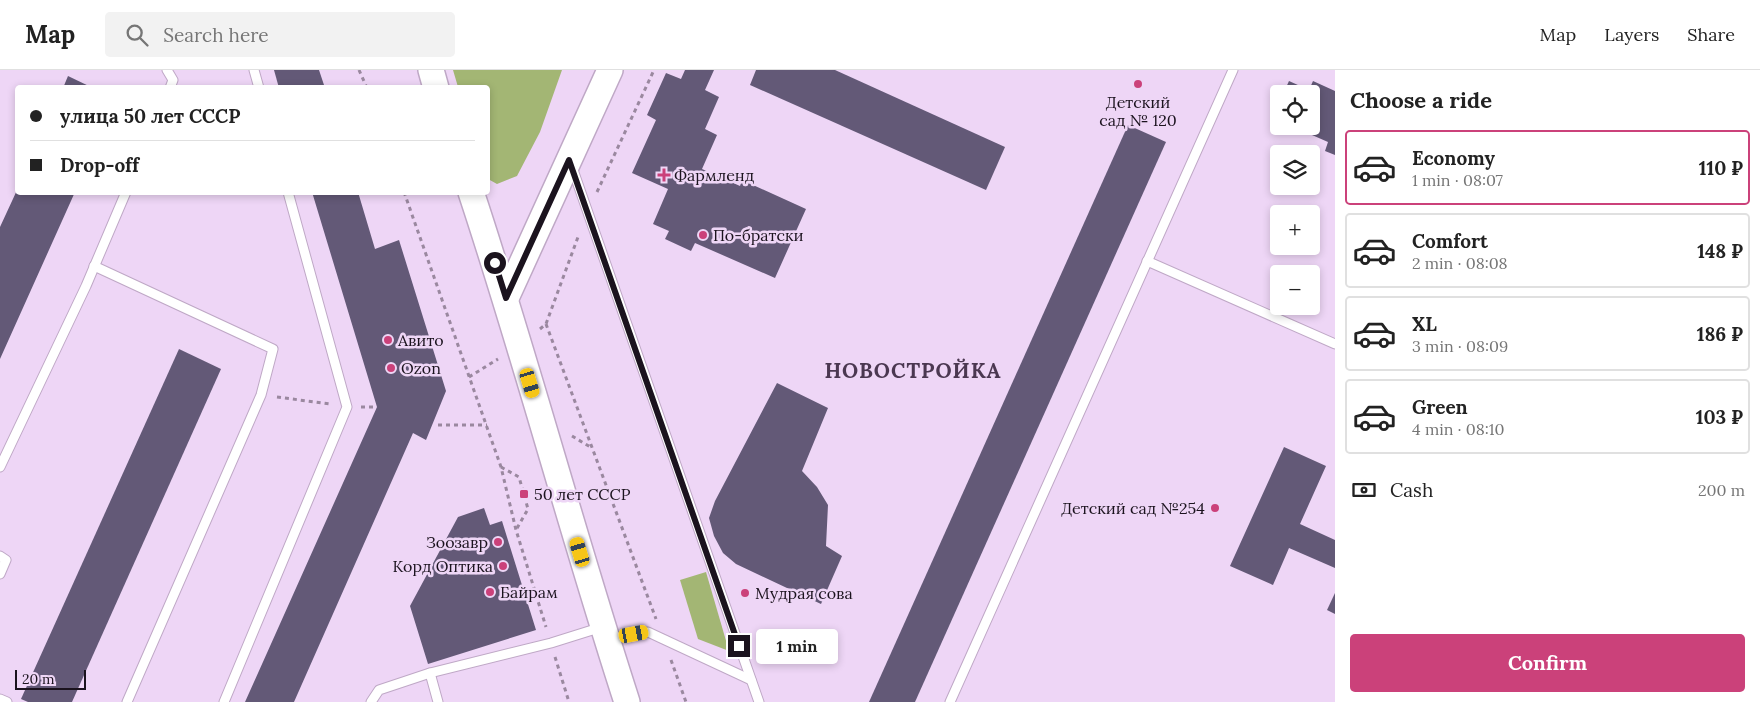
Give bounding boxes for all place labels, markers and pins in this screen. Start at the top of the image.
marker: Детский сад № 120 [1132,78,1144,90]
place label: Детский сад № 120 [1099,92,1177,130]
place label: Фармленд [674,165,755,185]
marker: Фармленд [658,169,670,181]
place label: По-братски [713,225,804,245]
marker: По-братски [697,229,709,241]
place label: Авито [397,330,444,350]
marker: Авито [382,334,394,346]
place label: Ozon [401,358,441,378]
marker: Ozon [385,362,397,374]
place label: 50 лет СССР [534,484,631,504]
marker: 50 лет СССР [518,488,530,500]
place label: Детский сад №254 [1061,498,1205,518]
marker: Детский сад №254 [1209,502,1221,514]
place label: Зоозавр [426,532,488,552]
marker: Зоозавр [492,536,504,548]
place label: Корд Оптика [392,556,493,576]
marker: Корд Оптика [497,560,509,572]
place label: Байрам [500,582,558,602]
place label: Мудрая сова [755,583,853,603]
marker: Байрам [484,586,496,598]
marker: Мудрая сова [739,587,751,599]

